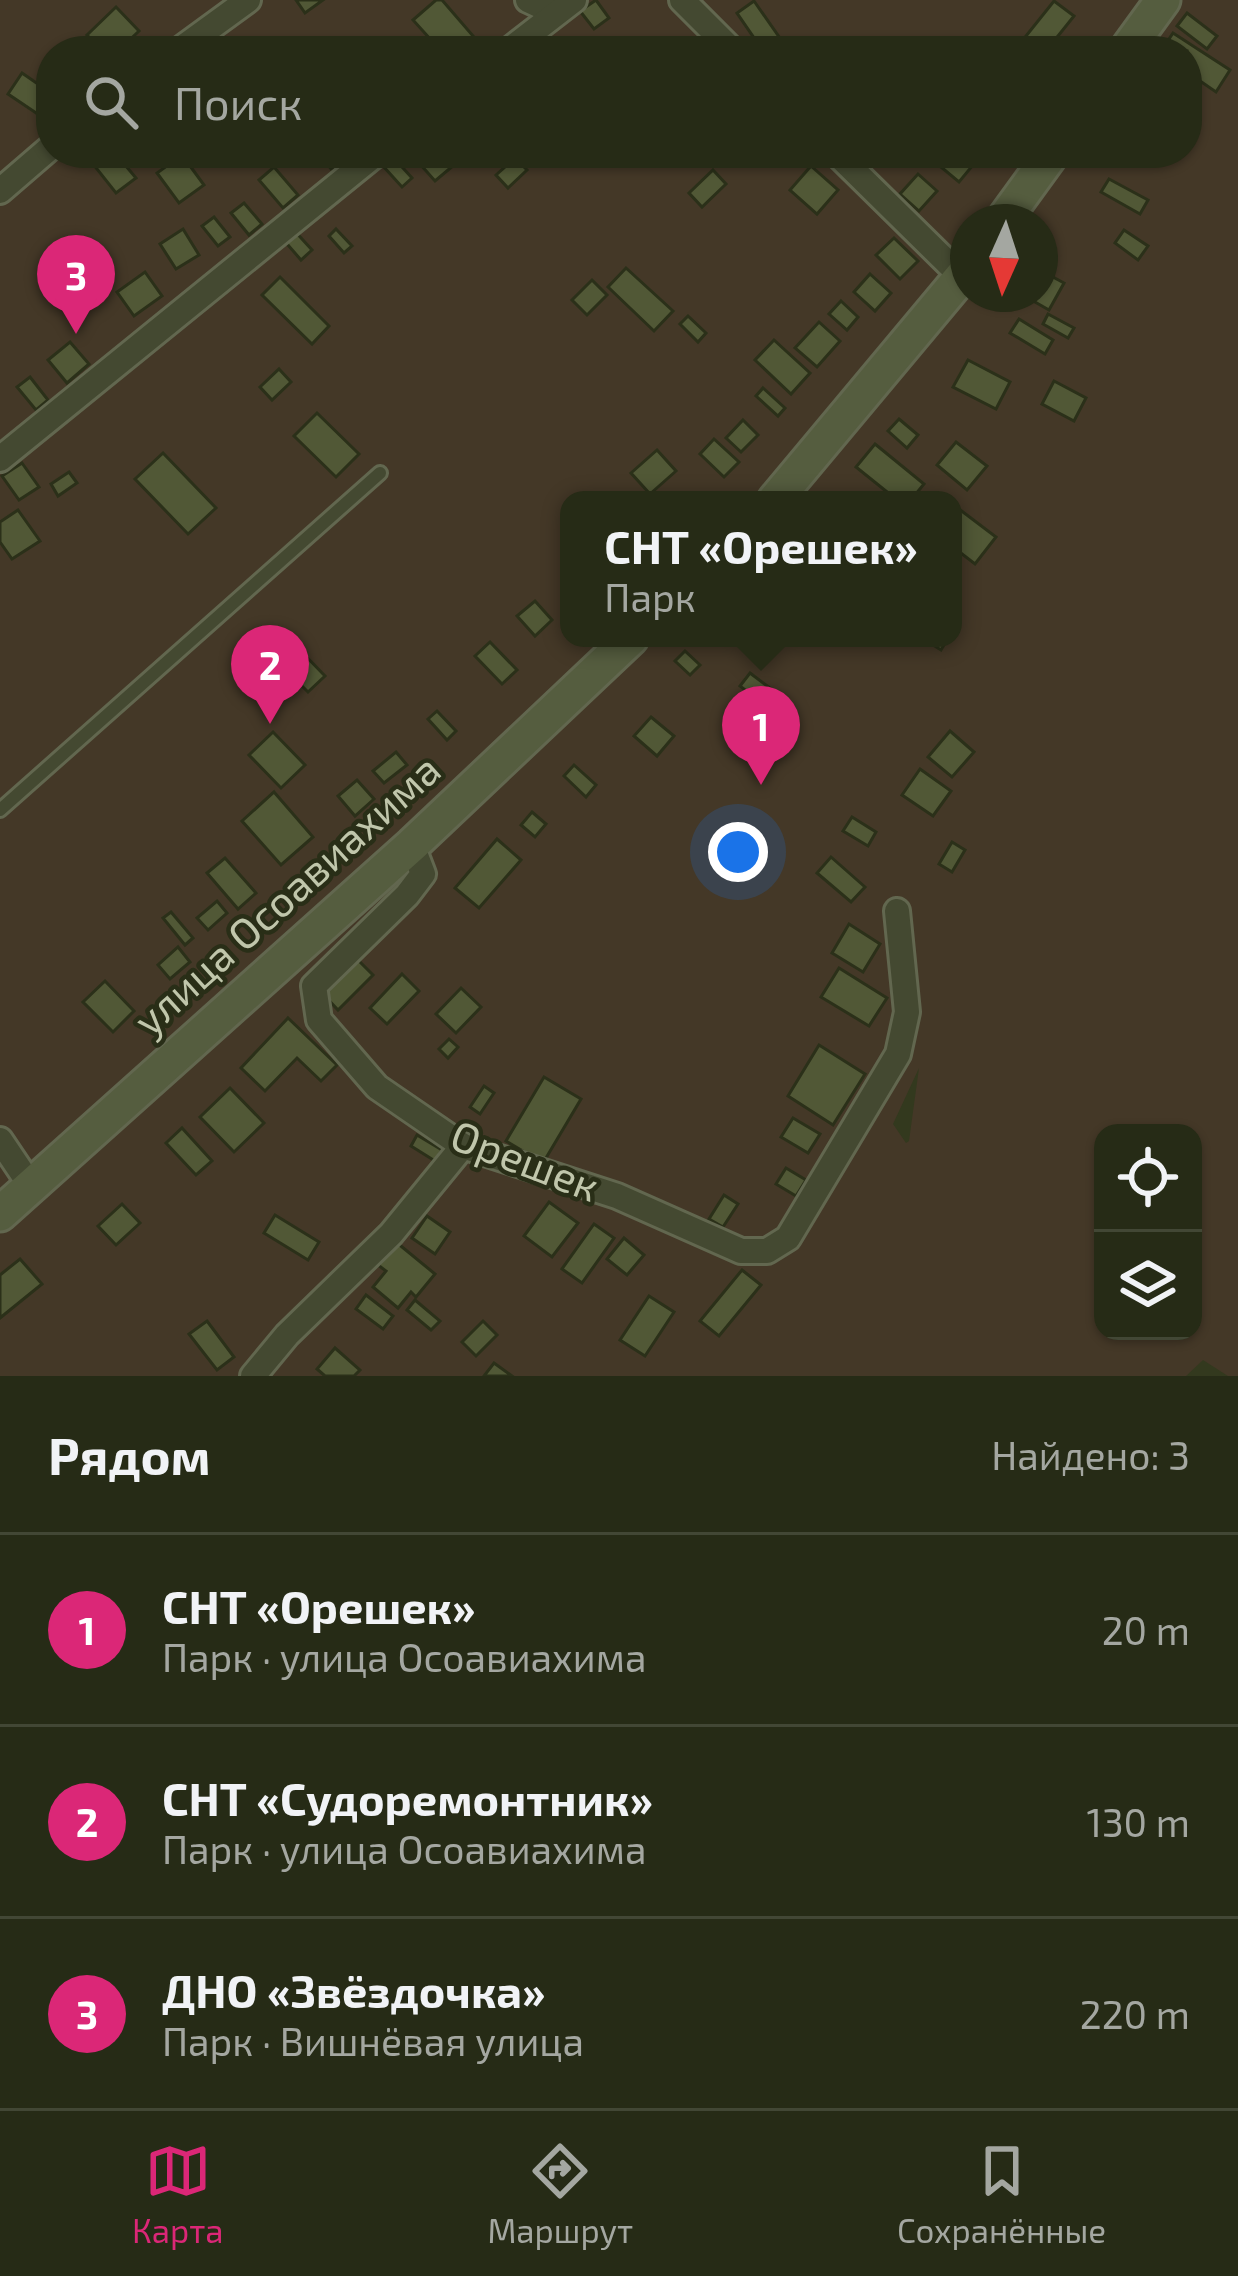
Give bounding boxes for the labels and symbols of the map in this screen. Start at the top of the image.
north arrow [950,204,1058,312]
pin: 3 [37,235,115,334]
pin: 2 [231,625,309,724]
pin: 1 [722,686,800,785]
street label: улица Осоавиахима [122,743,450,1045]
your location [708,822,768,882]
street label: Орешек [445,1108,607,1210]

